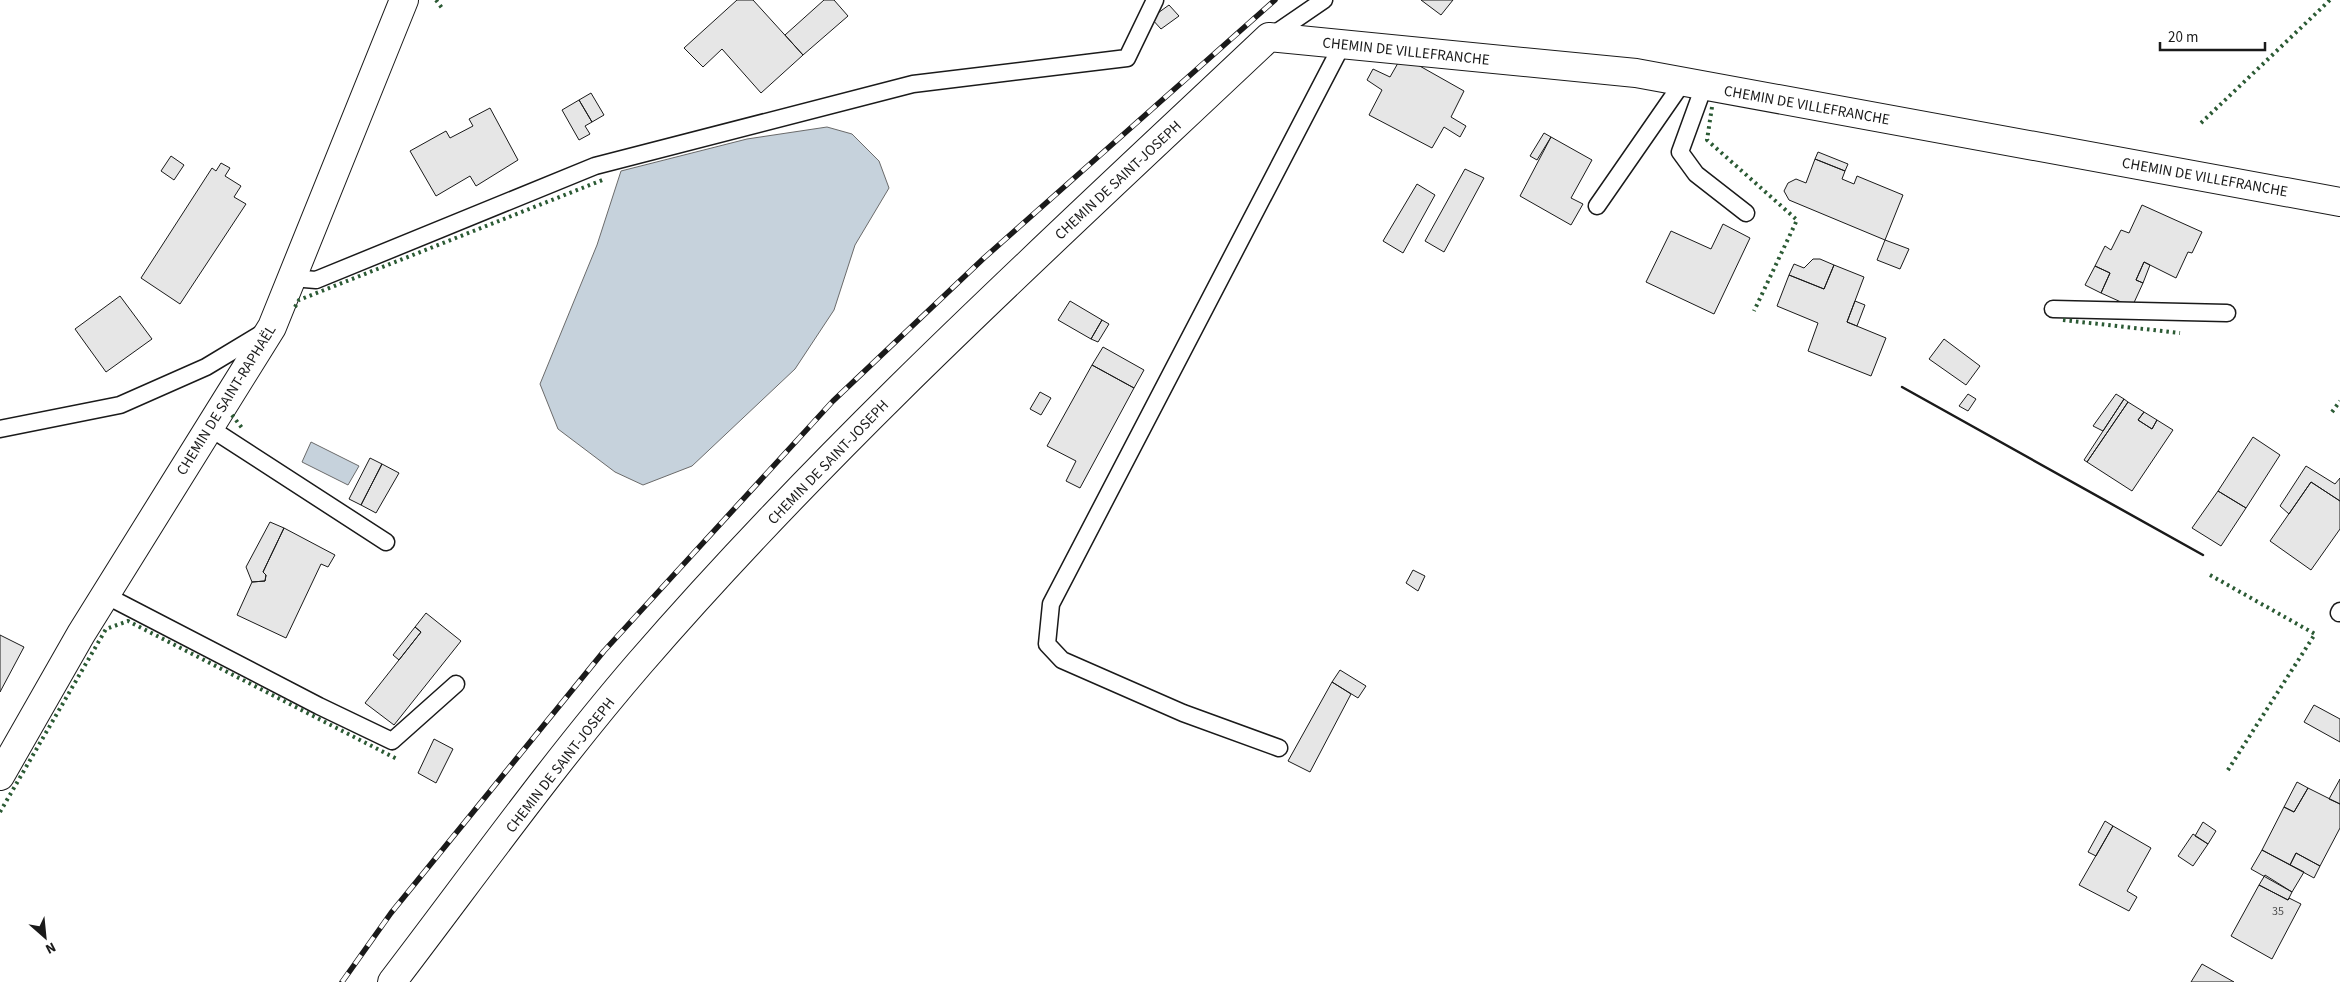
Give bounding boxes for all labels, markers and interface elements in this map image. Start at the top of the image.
scale bar [2160,20,2265,52]
text: 20 m [2168,27,2198,48]
street label: CHEMIN DE VILLEFRANCHE [1321,32,1491,71]
street label: CHEMIN DE VILLEFRANCHE [1722,81,1892,130]
street label: CHEMIN DE SAINT-JOSEPH [1050,116,1186,245]
street label: CHEMIN DE VILLEFRANCHE [2120,153,2290,202]
street label: CHEMIN DE SAINT-RAPHAËL [172,321,281,479]
street label: CHEMIN DE SAINT-JOSEPH [763,395,894,529]
street label: CHEMIN DE SAINT-JOSEPH [501,693,620,837]
house number: 35 [2272,903,2284,920]
north arrow [20,912,70,962]
text: N [42,937,59,959]

